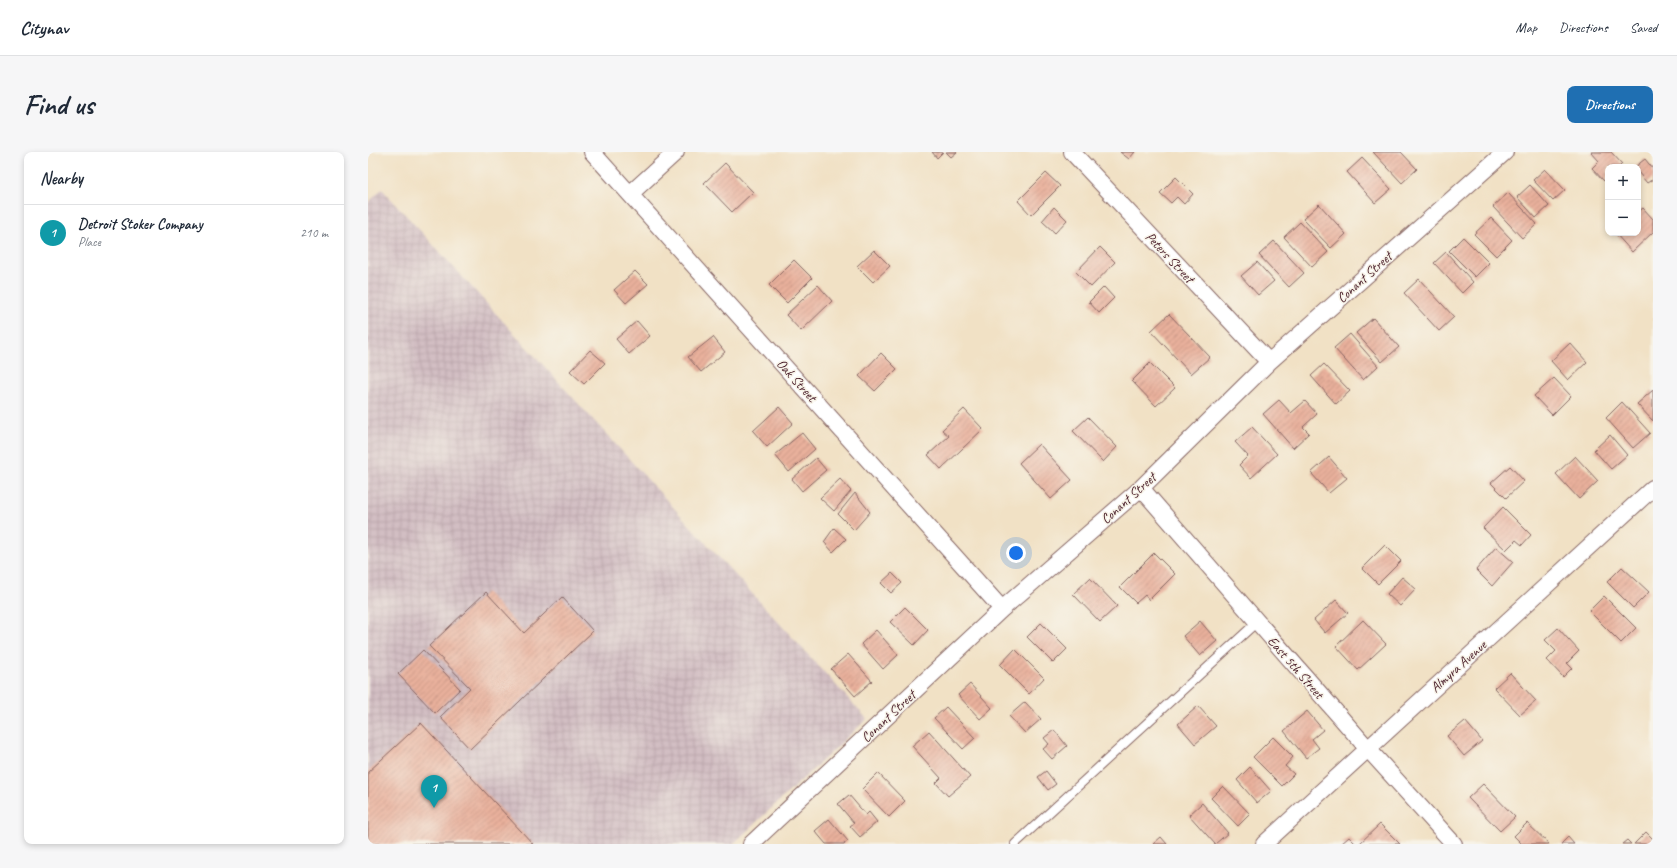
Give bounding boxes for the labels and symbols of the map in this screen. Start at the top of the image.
street label: Peters Street [1142,228,1199,288]
street label: Conant Street [1333,247,1397,307]
street label: Oak Street [773,355,821,406]
street label: Conant Street [1097,468,1161,528]
your location [1006,543,1026,563]
street label: East 5th Street [1264,633,1328,703]
street label: Almyra Avenue [1427,636,1491,696]
street label: Conant Street [858,685,921,746]
pin: 1 [421,775,447,808]

